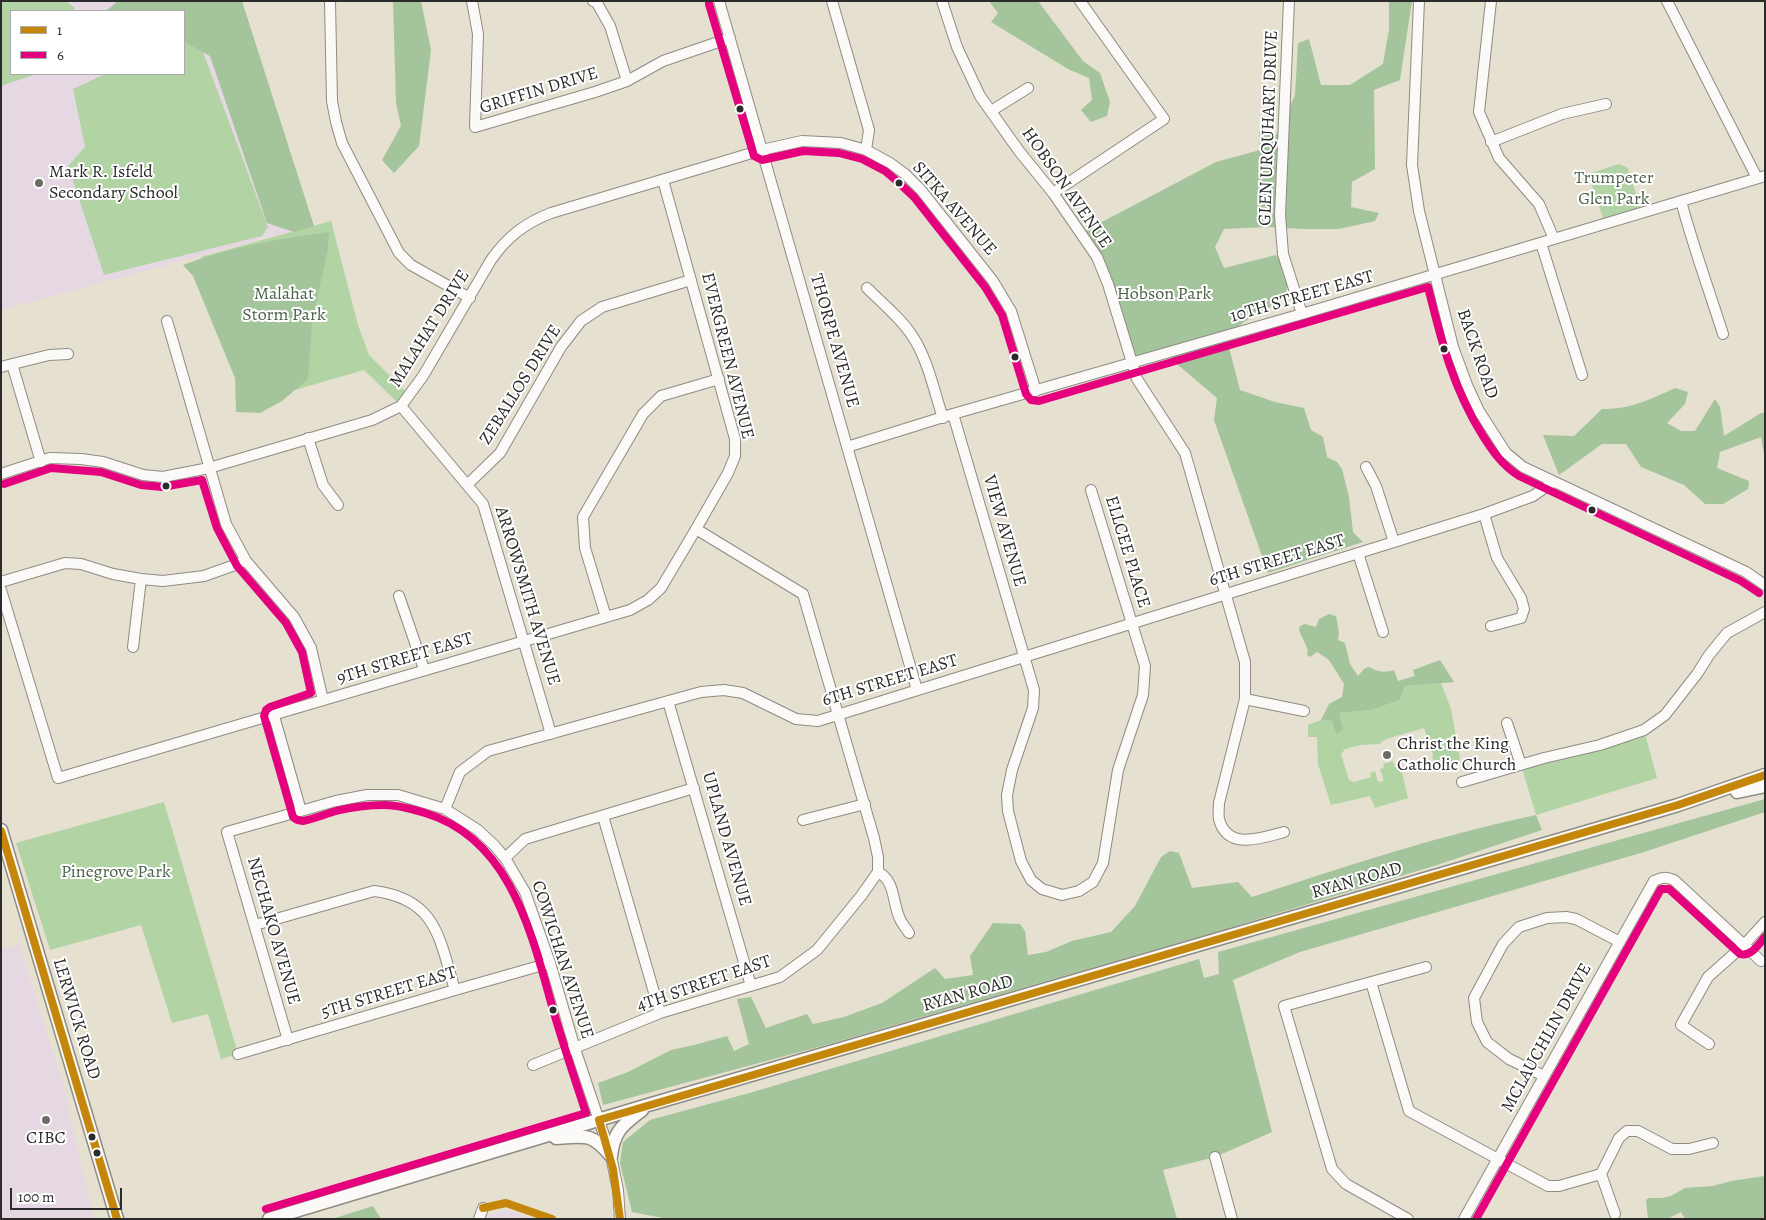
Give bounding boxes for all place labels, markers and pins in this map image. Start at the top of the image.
unlabelled marker [735,104,745,114]
place label: Mark R. Isfeld Secondary School [49,162,178,204]
marker: Mark R. Isfeld Secondary School [33,177,45,189]
unlabelled marker [894,178,904,188]
unlabelled marker [1439,344,1449,354]
unlabelled marker [1010,352,1020,362]
unlabelled marker [161,481,171,491]
unlabelled marker [1587,505,1597,515]
place label: Christ the King Catholic Church [1397,734,1516,776]
marker: Christ the King Catholic Church [1381,749,1393,761]
unlabelled marker [548,1005,558,1015]
marker: CIBC [40,1114,52,1126]
place label: CIBC [26,1128,66,1150]
unlabelled marker [87,1132,97,1142]
unlabelled marker [92,1148,102,1158]

